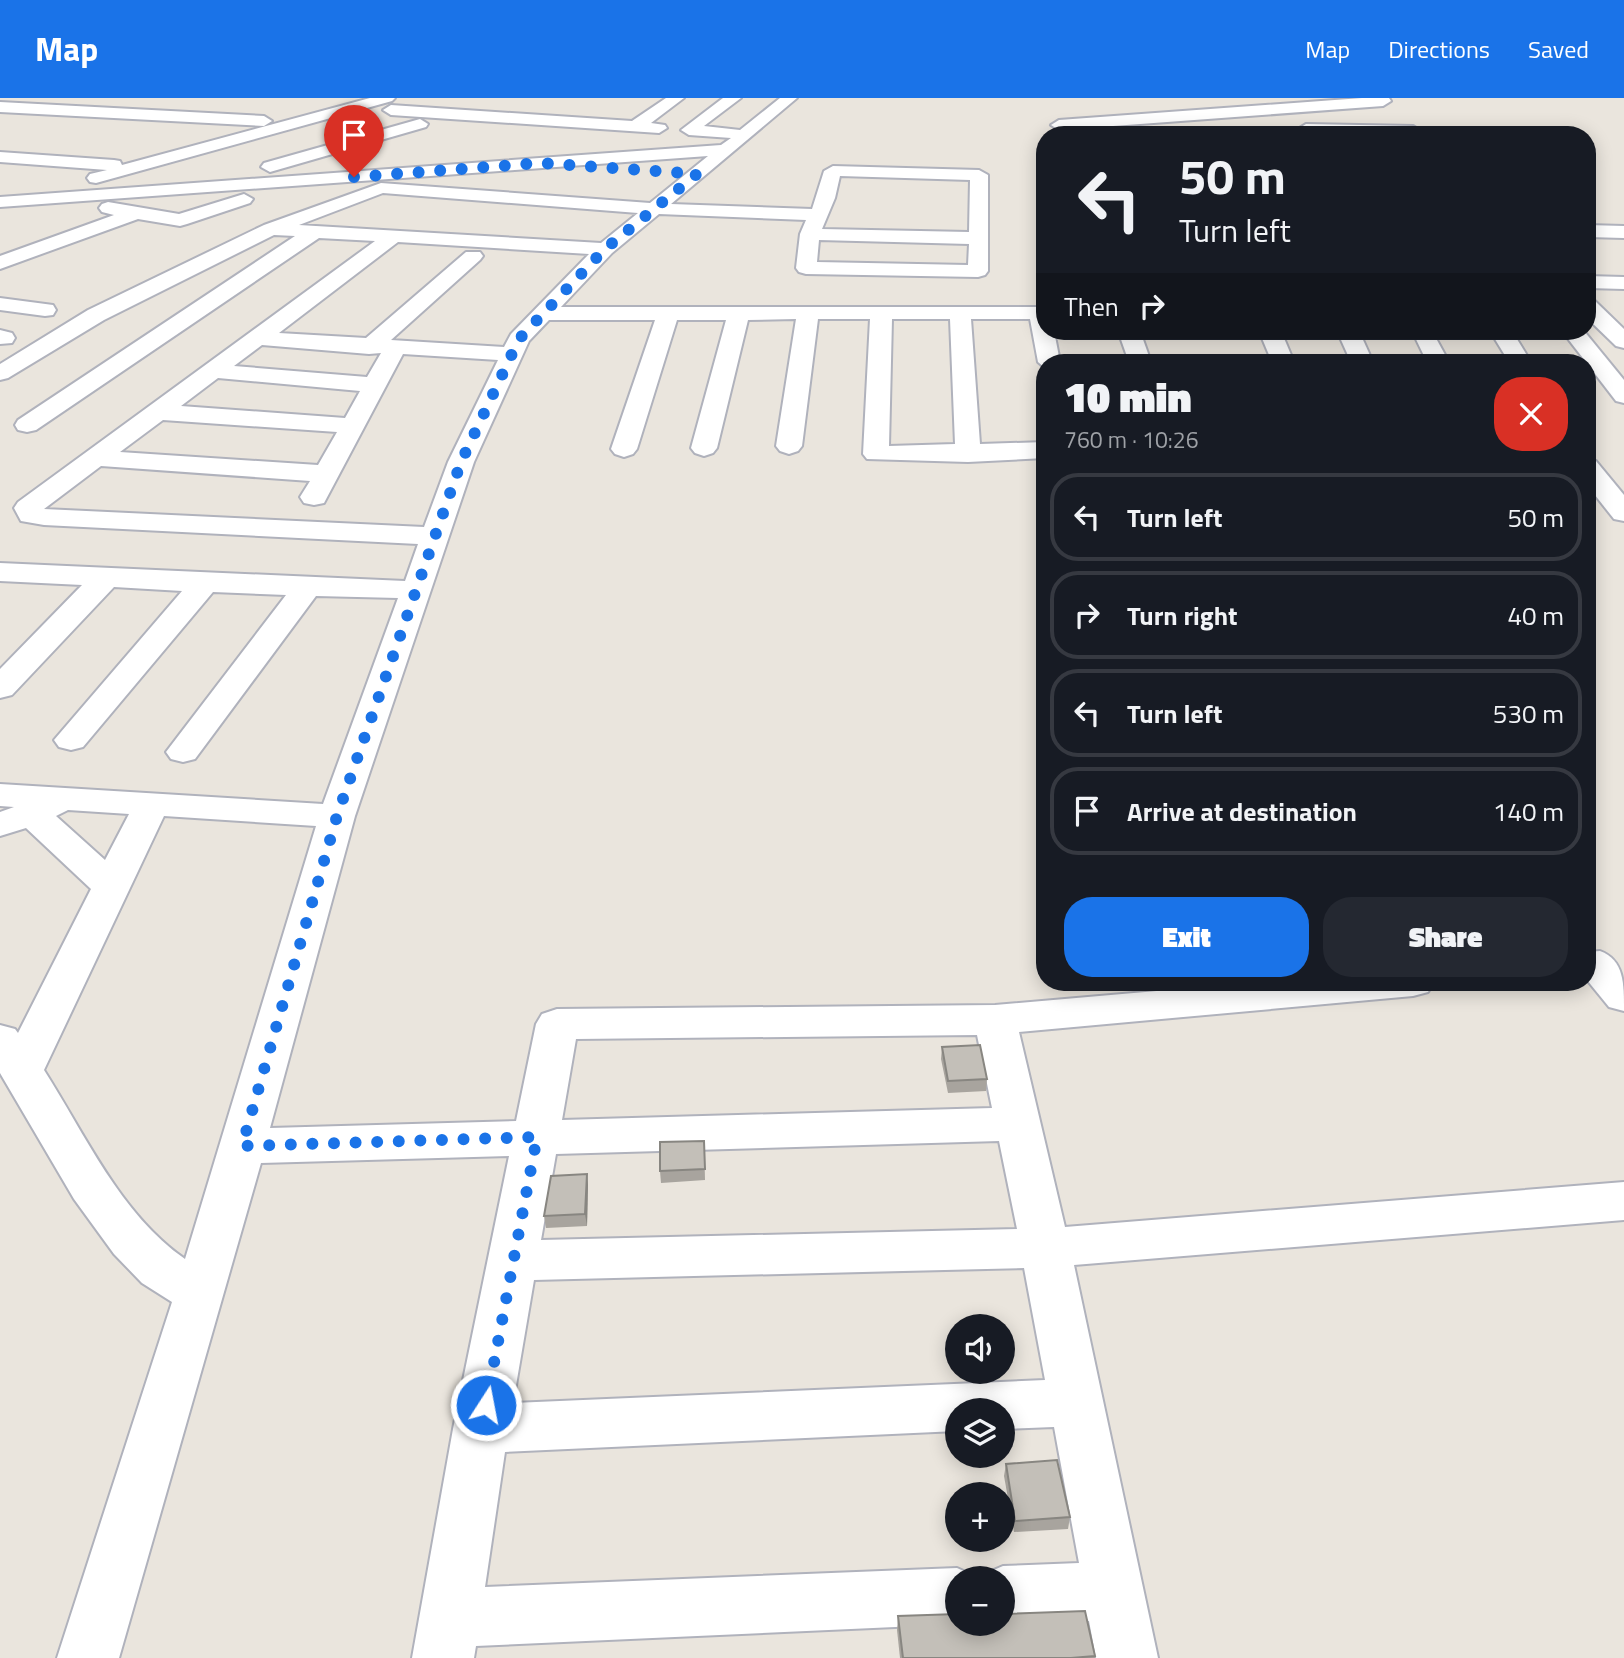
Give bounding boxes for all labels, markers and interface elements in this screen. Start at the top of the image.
text: Map [35,24,98,74]
text: Map [1305,31,1350,67]
text: Directions [1388,31,1490,67]
text: Saved [1528,31,1589,67]
pin [324,105,384,177]
icon: arrive [335,116,373,154]
text: 50 m [1179,138,1286,213]
icon: left [1064,154,1155,245]
text: Turn left [1179,206,1291,254]
text: Then [1064,287,1119,326]
icon: right [1133,287,1171,325]
text: 10 min [1064,364,1191,428]
button: close [1494,377,1568,451]
text: 760 m · 10:26 [1064,422,1199,457]
icon: left [1068,498,1106,536]
text: Turn left [1127,498,1222,537]
text: 50 m [1507,498,1564,537]
icon: right [1068,596,1106,634]
text: Turn right [1127,596,1238,635]
text: 40 m [1507,596,1564,635]
icon: left [1068,694,1106,732]
text: Turn left [1127,694,1222,733]
text: 530 m [1493,694,1564,733]
icon: arrive [1068,792,1106,830]
text: Arrive at destination [1127,792,1357,831]
text: 140 m [1493,792,1564,831]
button: Exit [1064,897,1309,977]
button: Share [1323,897,1568,977]
map controls [945,1314,1015,1636]
button: sound [945,1314,1015,1384]
position arrow [449,1368,523,1442]
button: layers [945,1398,1015,1468]
button: + [945,1482,1015,1552]
button: − [945,1566,1015,1636]

